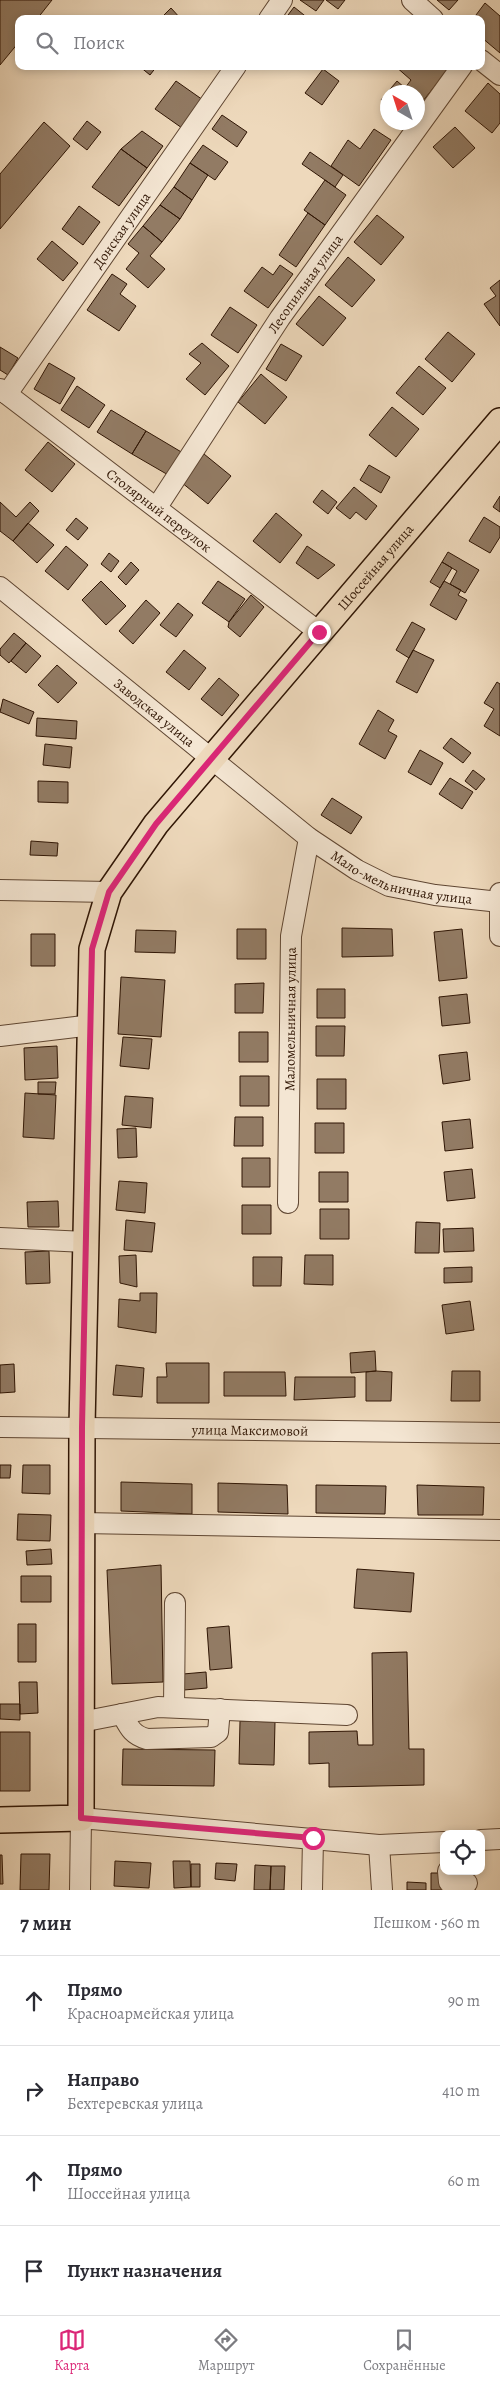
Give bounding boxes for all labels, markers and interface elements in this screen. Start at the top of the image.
search box [15,15,485,70]
icon: search [33,29,61,57]
text: Поиск [73,30,125,56]
north arrow [380,85,425,130]
street label: Донская улица [89,188,155,272]
street label: Лесопильная улица [264,230,348,337]
street label: Столярный переулок [102,464,215,557]
street label: Шоссейная улица [333,520,418,615]
route end [308,621,331,644]
street label: Заводская улица [110,674,199,752]
street label: Мало-мельничная улица [327,846,474,909]
street label: Маломельничная улица [280,946,301,1091]
street label: улица Максимовой [191,1420,308,1441]
route start [302,1827,325,1850]
map controls [440,1830,485,1875]
button: locate [440,1830,485,1875]
text: 7 мин [20,1909,72,1937]
text: Пешком · 560 m [373,1912,480,1934]
text: Прямо [67,1977,122,2003]
icon: ahead [20,1987,48,2015]
text: 90 m [448,1990,480,2012]
text: Красноармейская улица [67,2003,234,2025]
text: Направо [67,2067,139,2093]
icon: right [20,2077,48,2105]
text: 410 m [442,2080,480,2102]
text: Бехтеревская улица [67,2093,203,2115]
text: Прямо [67,2157,122,2183]
icon: ahead [20,2167,48,2195]
text: 60 m [448,2170,480,2192]
text: Шоссейная улица [67,2183,190,2205]
icon: arrive [20,2257,48,2285]
text: Пункт назначения [67,2258,222,2284]
tab: Карта [54,2326,90,2375]
tab: Маршрут [198,2326,255,2375]
tab: Сохранённые [363,2326,446,2375]

